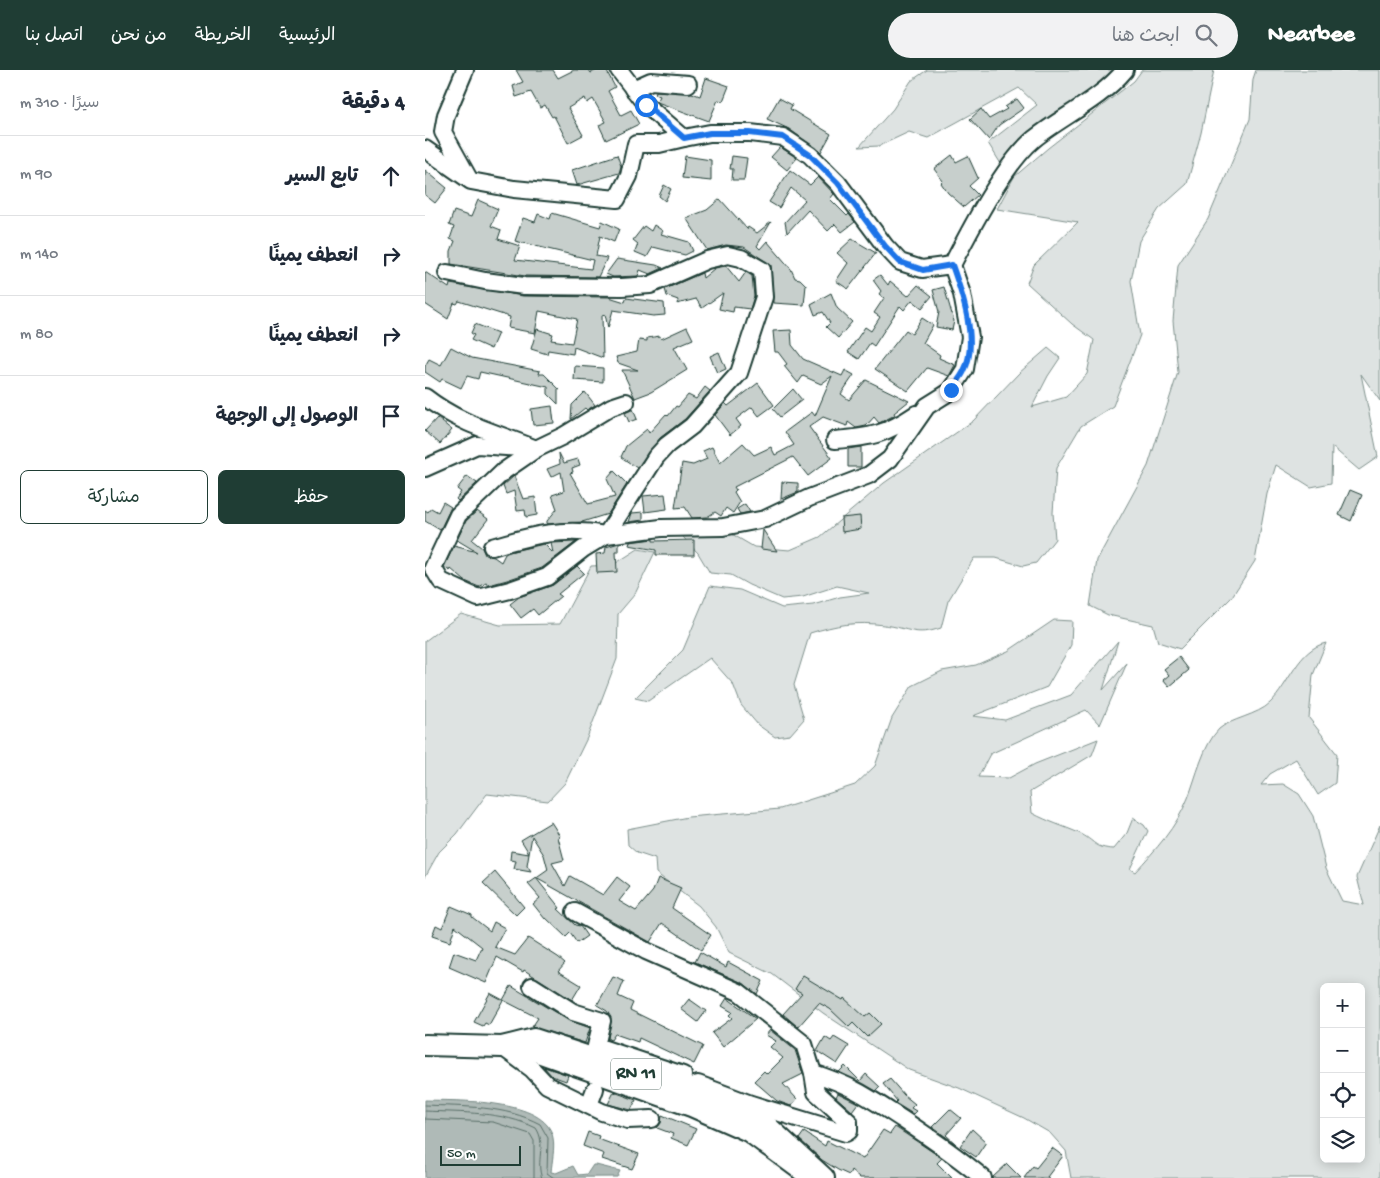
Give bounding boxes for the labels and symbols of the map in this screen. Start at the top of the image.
route start [635,94,658,117]
route end [940,379,963,402]
road number: RN 11 [611,1059,661,1090]
scale bar [440,1143,521,1166]

